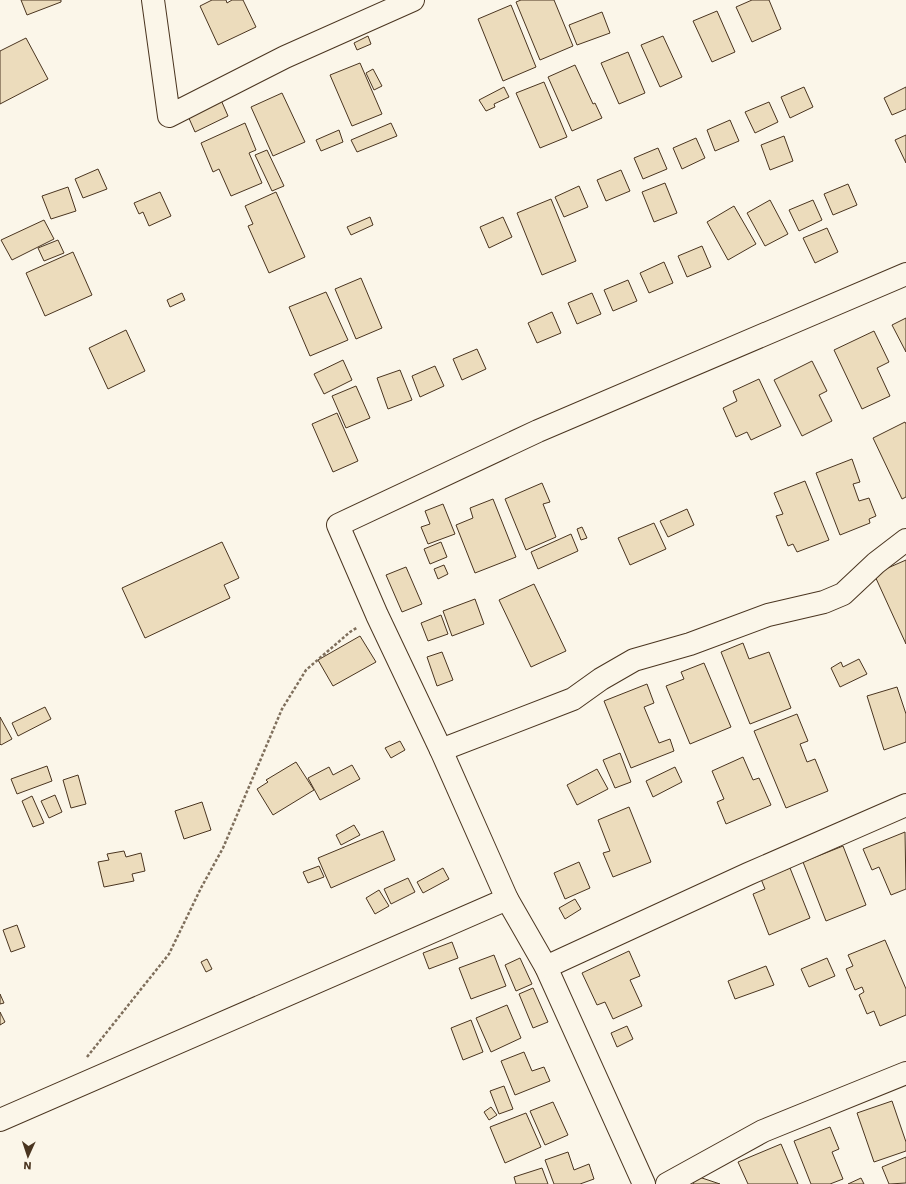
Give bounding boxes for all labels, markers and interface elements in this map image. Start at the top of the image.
north arrow [8,1136,48,1176]
text: N [23,1159,32,1172]

